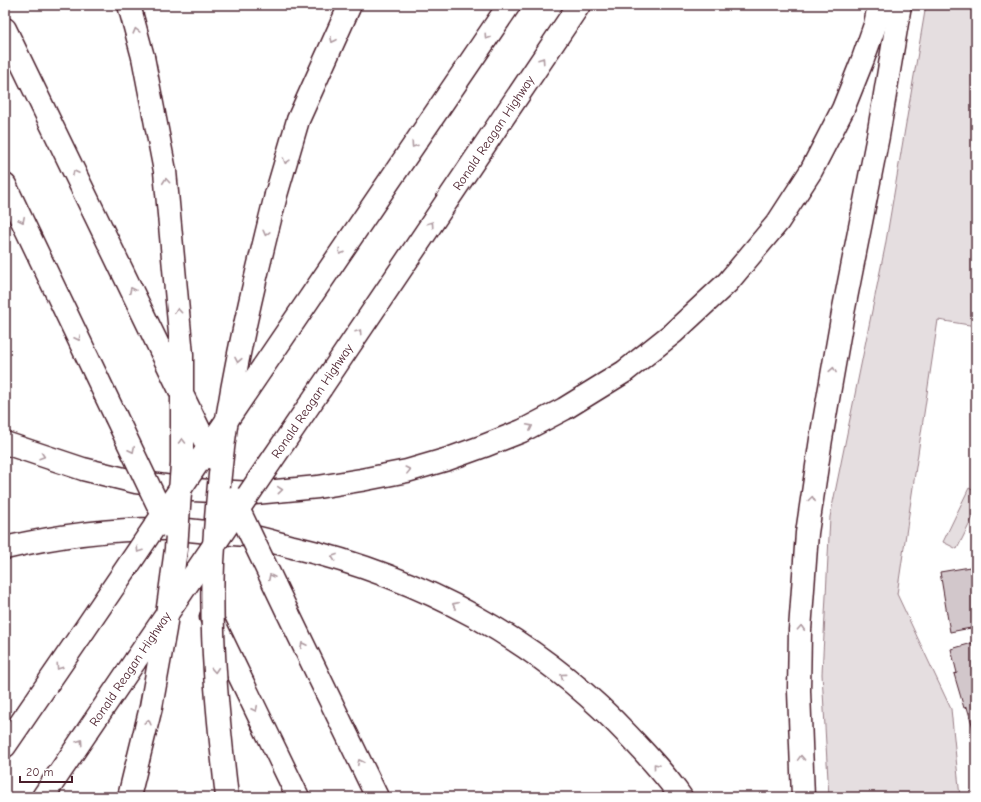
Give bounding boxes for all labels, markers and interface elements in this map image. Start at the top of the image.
one-way arrow [133,28,141,34]
one-way arrow [485,33,492,40]
one-way arrow [330,36,338,44]
one-way arrow [537,57,545,64]
street label: Ronald Reagan Highway [449,72,537,193]
one-way arrow [411,141,419,148]
one-way arrow [282,157,291,164]
one-way arrow [72,170,80,178]
one-way arrow [162,178,171,184]
one-way arrow [17,216,25,224]
one-way arrow [426,222,433,229]
one-way arrow [263,230,271,236]
one-way arrow [339,248,346,255]
one-way arrow [129,287,137,295]
one-way arrow [174,308,183,314]
one-way arrow [354,329,362,336]
one-way arrow [73,333,81,341]
street label: Ronald Reagan Highway [268,341,356,461]
one-way arrow [234,357,243,363]
one-way arrow [828,367,837,374]
one-way arrow [526,424,533,431]
one-way arrow [178,438,186,444]
one-way arrow [127,446,135,454]
one-way arrow [38,451,45,460]
one-way arrow [405,467,411,475]
one-way arrow [277,486,283,495]
one-way arrow [807,496,816,502]
one-way arrow [137,545,144,552]
one-way arrow [331,554,338,562]
one-way arrow [268,574,276,582]
one-way arrow [451,602,459,610]
street label: Ronald Reagan Highway [86,609,174,729]
one-way arrow [796,625,805,631]
one-way arrow [300,642,308,649]
one-way arrow [57,663,64,670]
one-way arrow [210,667,219,673]
one-way arrow [561,674,568,681]
one-way arrow [250,705,258,712]
one-way arrow [143,719,151,725]
one-way arrow [75,739,82,746]
one-way arrow [797,755,805,761]
scale bar [20,758,72,784]
one-way arrow [357,759,365,766]
one-way arrow [654,764,661,771]
text: 20 m [26,765,54,779]

